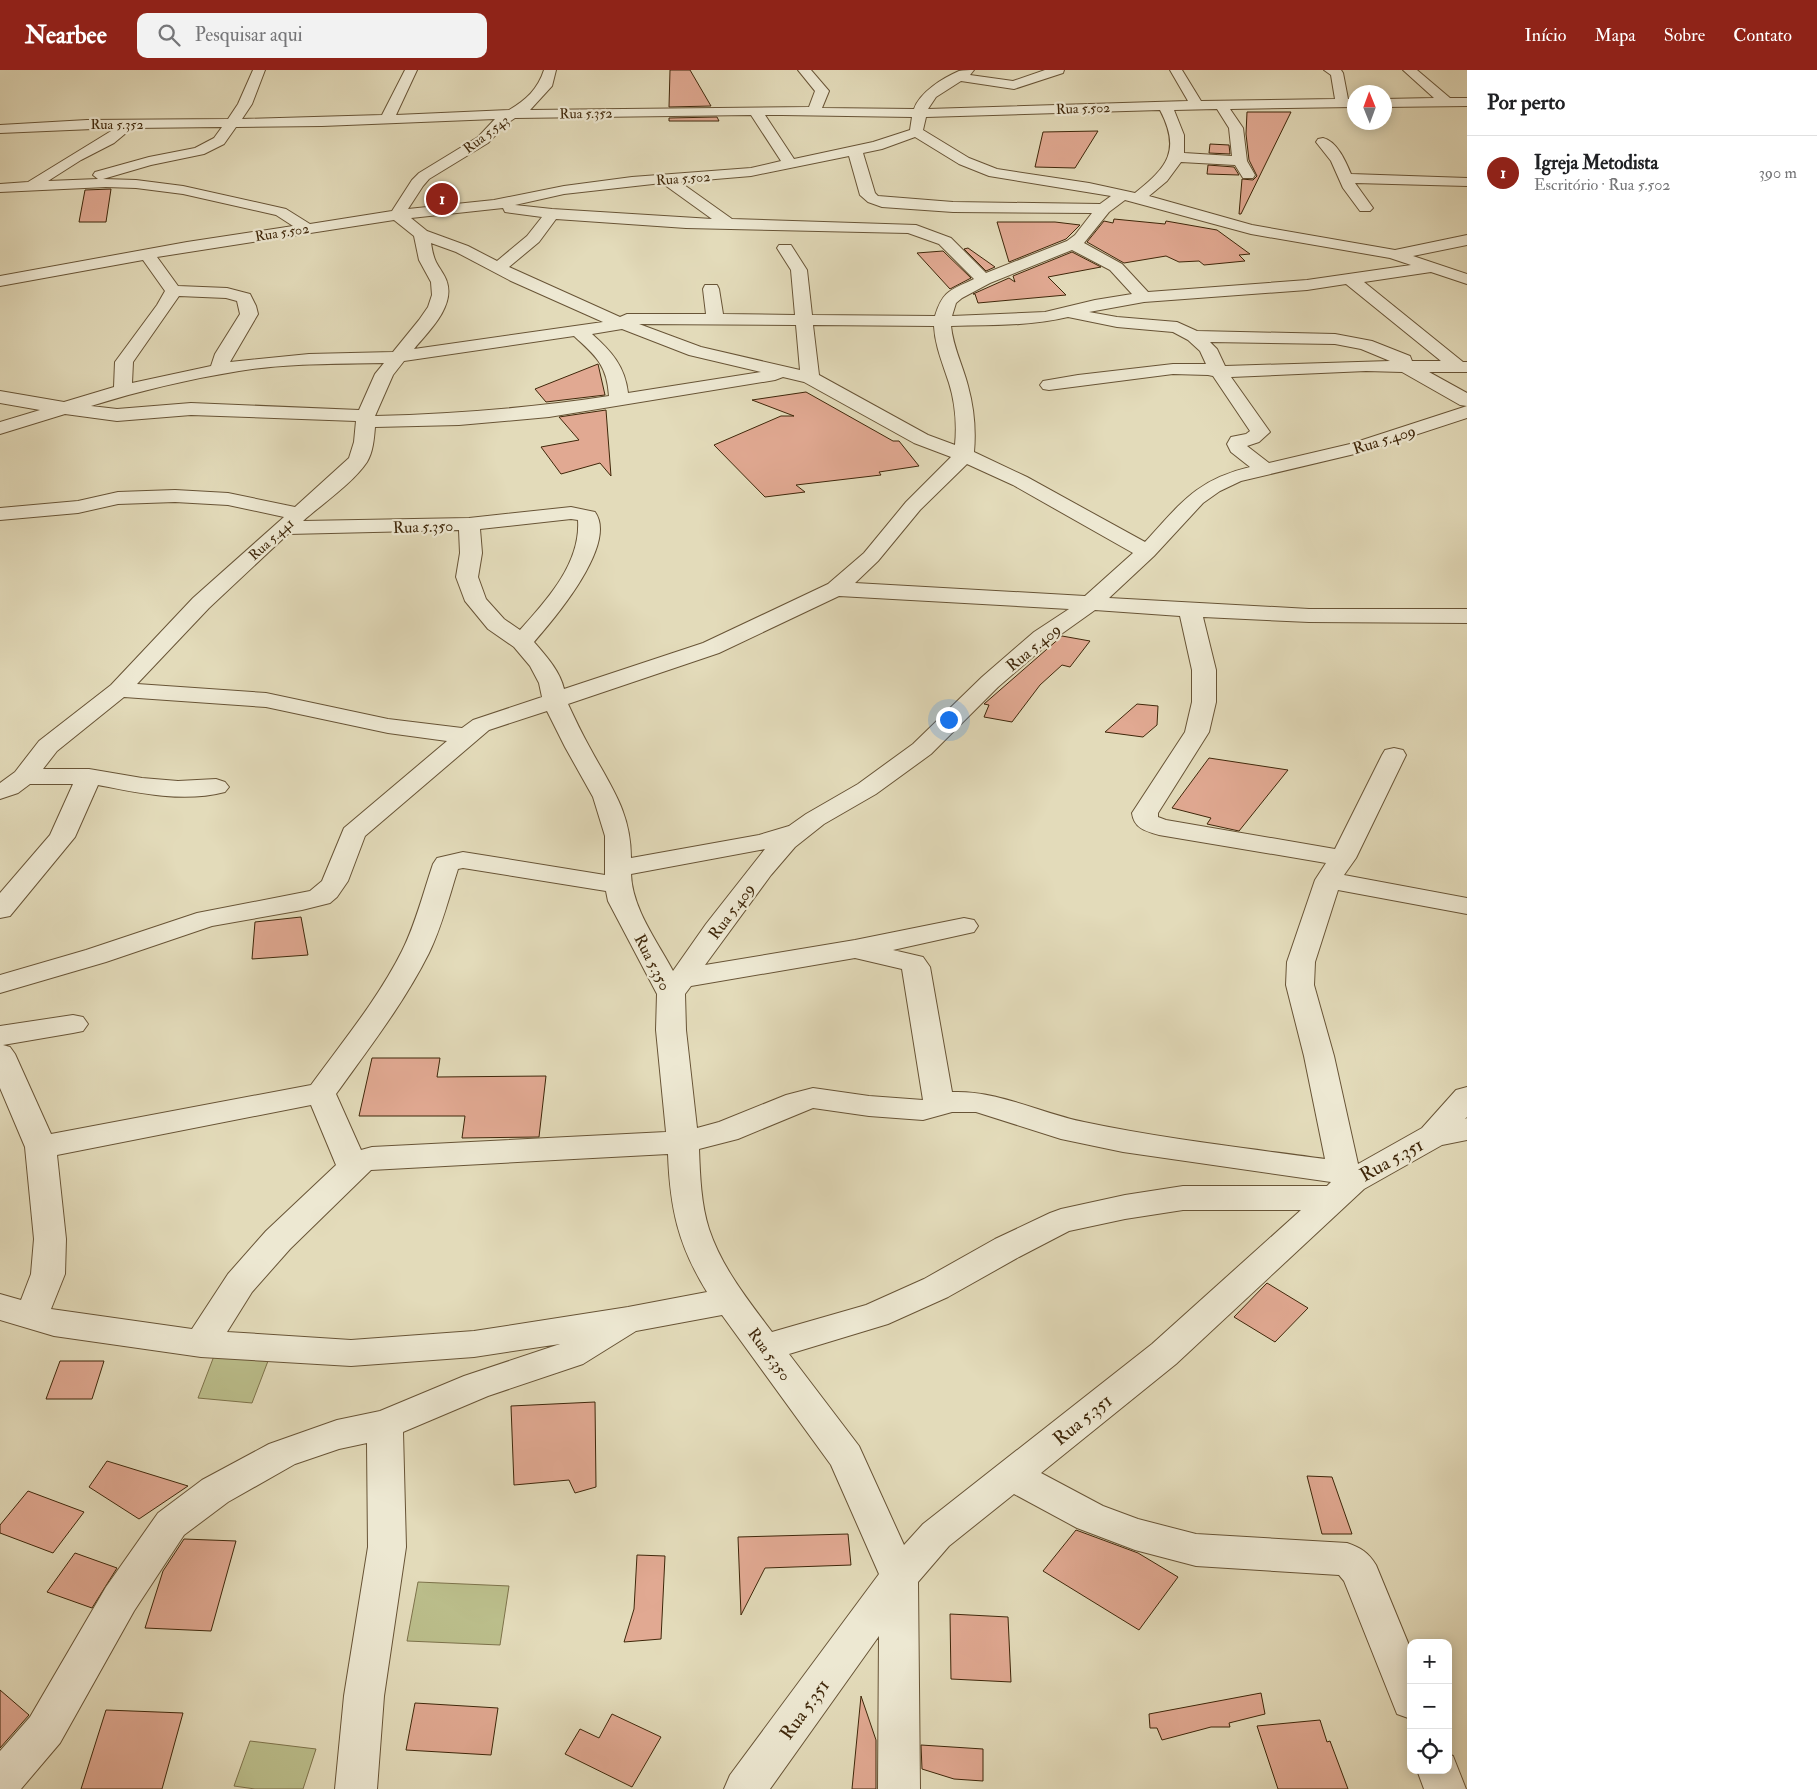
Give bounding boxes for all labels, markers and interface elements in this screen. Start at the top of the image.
search box [137,13,487,58]
text: Nearbee [25,20,107,51]
icon: search [155,21,183,49]
text: Pesquisar aqui [195,23,303,47]
text: Início [1525,24,1566,47]
text: Mapa [1594,24,1636,47]
text: Sobre [1664,24,1705,47]
text: Contato [1733,24,1792,47]
north arrow [1347,85,1392,130]
text: Por perto [1487,89,1565,116]
street label: Rua 5.502 [1055,99,1111,118]
street label: Rua 5.352 [559,105,613,122]
street label: Rua 5.543 [460,112,513,157]
street label: Rua 5.352 [90,116,144,133]
text: Igreja Metodista [1534,151,1658,175]
text: 1 [1500,163,1506,183]
text: 390 m [1759,163,1797,183]
street label: Rua 5.502 [655,168,711,189]
text: Escritório · Rua 5.502 [1534,175,1670,195]
pin: 1 [426,180,458,218]
street label: Rua 5.502 [254,220,310,245]
street label: Rua 5.409 [1350,421,1418,459]
street label: Rua 5.441 [245,515,297,564]
street label: Rua 5.350 [392,516,454,538]
street label: Rua 5.409 [1002,620,1065,676]
your location [936,707,962,733]
street label: Rua 5.409 [704,880,759,943]
street label: Rua 5.350 [629,931,675,994]
street label: Rua 5.351 [1355,1133,1428,1187]
street label: Rua 5.350 [743,1324,795,1385]
street label: Rua 5.351 [1048,1389,1117,1451]
map controls [1407,1639,1452,1774]
button: + [1407,1639,1452,1684]
street label: Rua 5.351 [775,1675,835,1745]
button: − [1407,1684,1452,1729]
button: locate [1407,1729,1452,1774]

